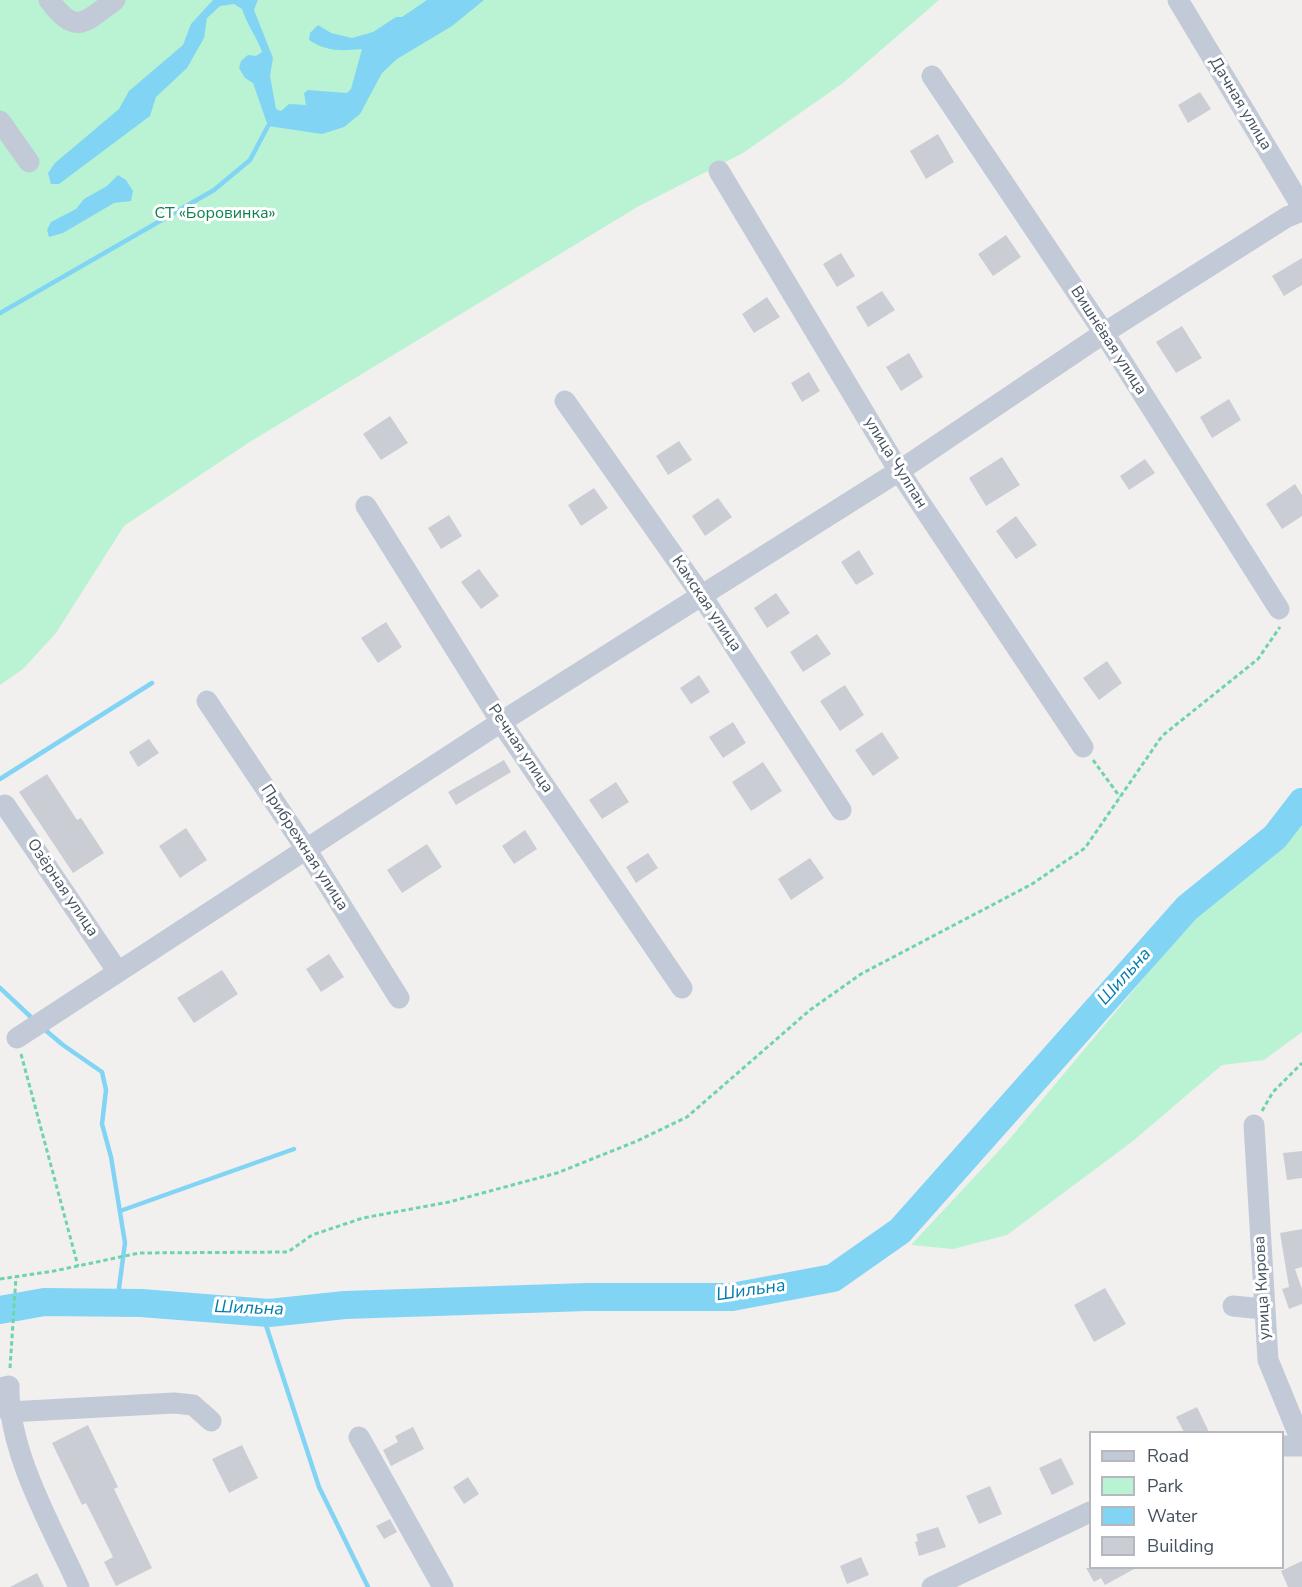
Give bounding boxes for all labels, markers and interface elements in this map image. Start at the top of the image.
street label: Дачная улица [1205,54,1275,154]
park label: СТ «Боровинка» [154,204,276,224]
street label: Вишнёвая улица [1066,283,1150,399]
street label: улица Чулпан [859,414,931,512]
street label: Камская улица [667,552,745,656]
street label: Речная улица [483,701,557,797]
street label: Прибрежная улица [256,782,352,914]
street label: Озёрная улица [22,835,102,941]
water label: Шильна [1094,944,1156,1010]
street label: улица Кирова [1251,1235,1275,1341]
water label: Шильна [715,1275,787,1307]
water label: Шильна [214,1297,284,1321]
legend [1089,1431,1284,1569]
text: Road [1147,1444,1189,1468]
text: Park [1147,1474,1183,1498]
text: Water [1147,1504,1198,1528]
text: Building [1147,1534,1214,1558]

